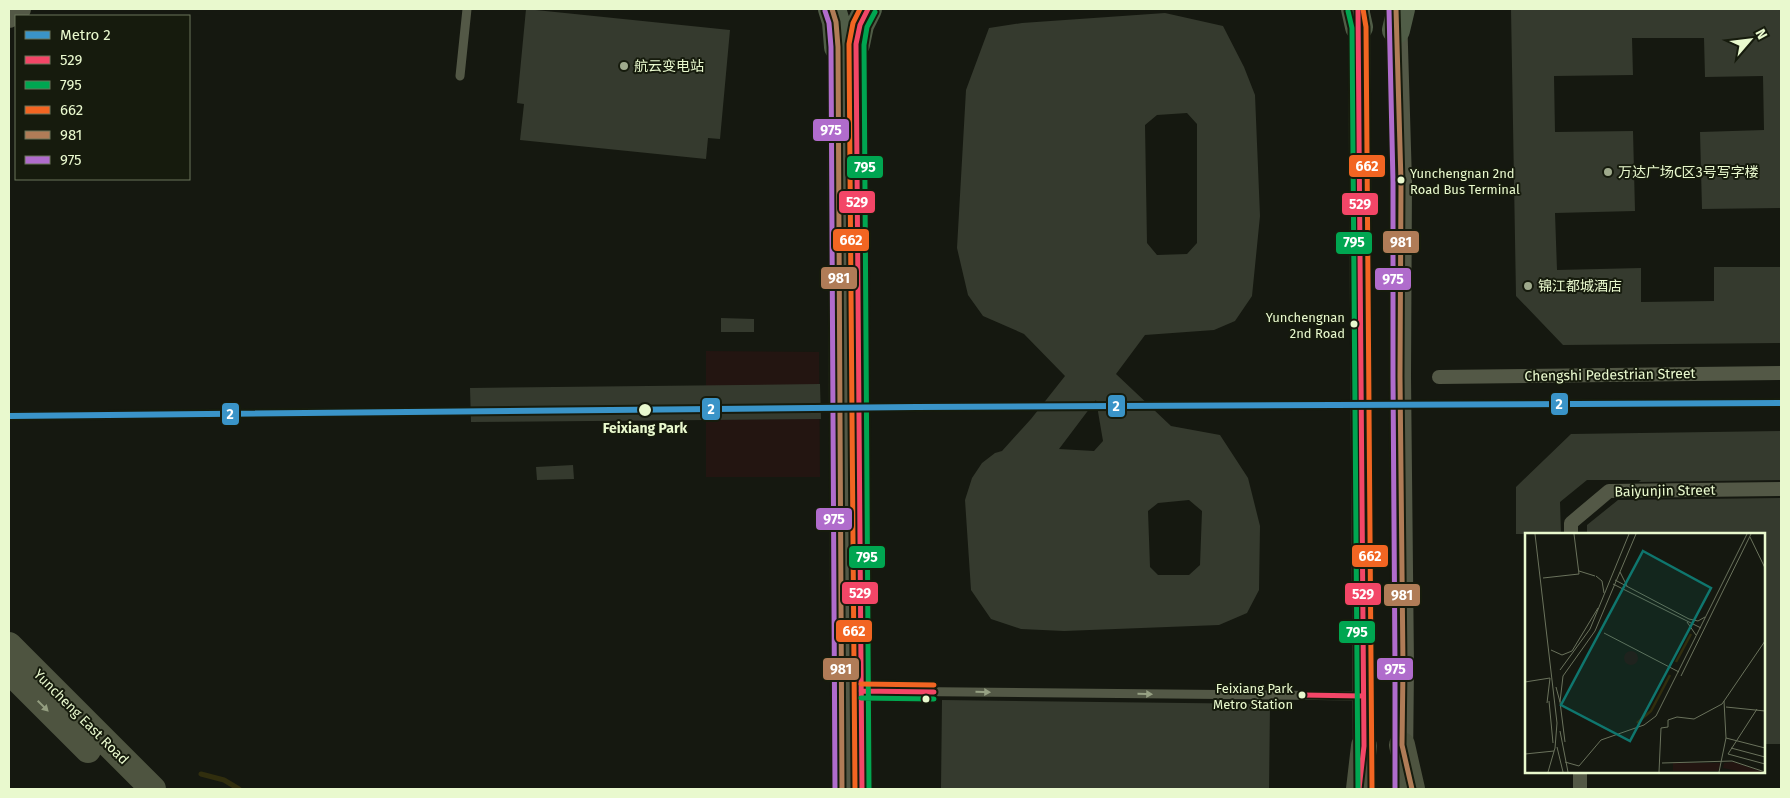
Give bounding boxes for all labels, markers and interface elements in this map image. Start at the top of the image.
legend [15,15,190,180]
north arrow [1725,15,1775,65]
text: Metro 2 [60,26,111,44]
text: N [1751,26,1771,42]
text: 529 [60,51,83,69]
place label: 航云变电站 [634,58,704,75]
marker: 航云变电站 [618,60,630,72]
text: 795 [60,76,82,94]
text: 662 [60,101,83,119]
line badge: 975 [812,118,850,142]
text: 975 [820,122,842,139]
text: 981 [60,126,82,144]
text: 975 [60,151,82,169]
line badge: 662 [1348,154,1386,178]
line badge: 795 [846,155,884,179]
text: 662 [1356,158,1378,175]
text: 795 [854,159,876,176]
place label: 万达广场C区3号写字楼 [1618,164,1759,181]
place label: Yunchengnan 2nd Road Bus Terminal [1410,166,1520,197]
marker: 万达广场C区3号写字楼 [1602,166,1614,178]
marker: Yunchengnan 2nd Road Bus Terminal [1396,175,1406,185]
line badge: 529 [838,190,876,214]
line badge: 529 [1341,192,1379,216]
text: 529 [846,194,868,211]
text: 529 [1349,196,1371,213]
line badge: 662 [832,228,870,252]
line badge: 981 [1382,230,1420,254]
line badge: 795 [1335,231,1373,255]
text: 662 [840,232,862,249]
text: 795 [1343,234,1365,251]
text: 981 [1390,234,1412,251]
line badge: 981 [820,266,858,290]
line badge: 975 [1374,267,1412,291]
text: 981 [828,270,850,287]
text: 975 [1382,271,1404,288]
place label: 锦江都城酒店 [1538,278,1622,295]
marker: 锦江都城酒店 [1522,280,1534,292]
place label: Yunchengnan 2nd Road [1266,310,1345,341]
marker: Yunchengnan 2nd Road [1349,319,1359,329]
street label: Chengshi Pedestrian Street [1524,365,1697,385]
line badge: 2 [1550,392,1569,416]
line badge: 2 [1107,394,1126,418]
text: 2 [1555,396,1563,413]
line badge: 2 [701,397,721,421]
text: 2 [1112,398,1120,415]
text: 2 [707,401,715,418]
line badge: 2 [221,402,240,426]
marker: Feixiang Park [637,402,653,418]
text: 2 [226,406,234,423]
place label: Feixiang Park [603,420,688,437]
street label: Baiyunjin Street [1614,482,1717,500]
line badge: 975 [815,507,853,531]
text: 975 [823,511,845,528]
inset map [1525,533,1765,773]
line badge: 662 [1351,544,1389,568]
line badge: 795 [848,545,886,569]
text: 662 [1359,548,1381,565]
text: 795 [856,549,878,566]
line badge: 529 [841,581,879,605]
line badge: 529 [1344,582,1382,606]
line badge: 981 [1383,583,1421,607]
text: 529 [849,585,871,602]
text: 529 [1352,586,1374,603]
text: 981 [1391,587,1413,604]
line badge: 662 [835,619,873,643]
line badge: 795 [1338,620,1376,644]
text: 662 [843,623,865,640]
text: 795 [1346,624,1368,641]
line badge: 981 [822,657,860,681]
line badge: 975 [1376,657,1414,681]
text: 981 [830,661,852,678]
text: 975 [1384,661,1406,678]
street label: Yuncheng East Road [30,666,132,768]
place label: Feixiang Park Metro Station [1213,681,1293,712]
one-way arrow [975,688,991,696]
one-way arrow [1138,690,1154,698]
marker: Feixiang Park Metro Station [1297,690,1307,700]
unlabelled marker [921,694,931,704]
one-way arrow [37,699,49,711]

